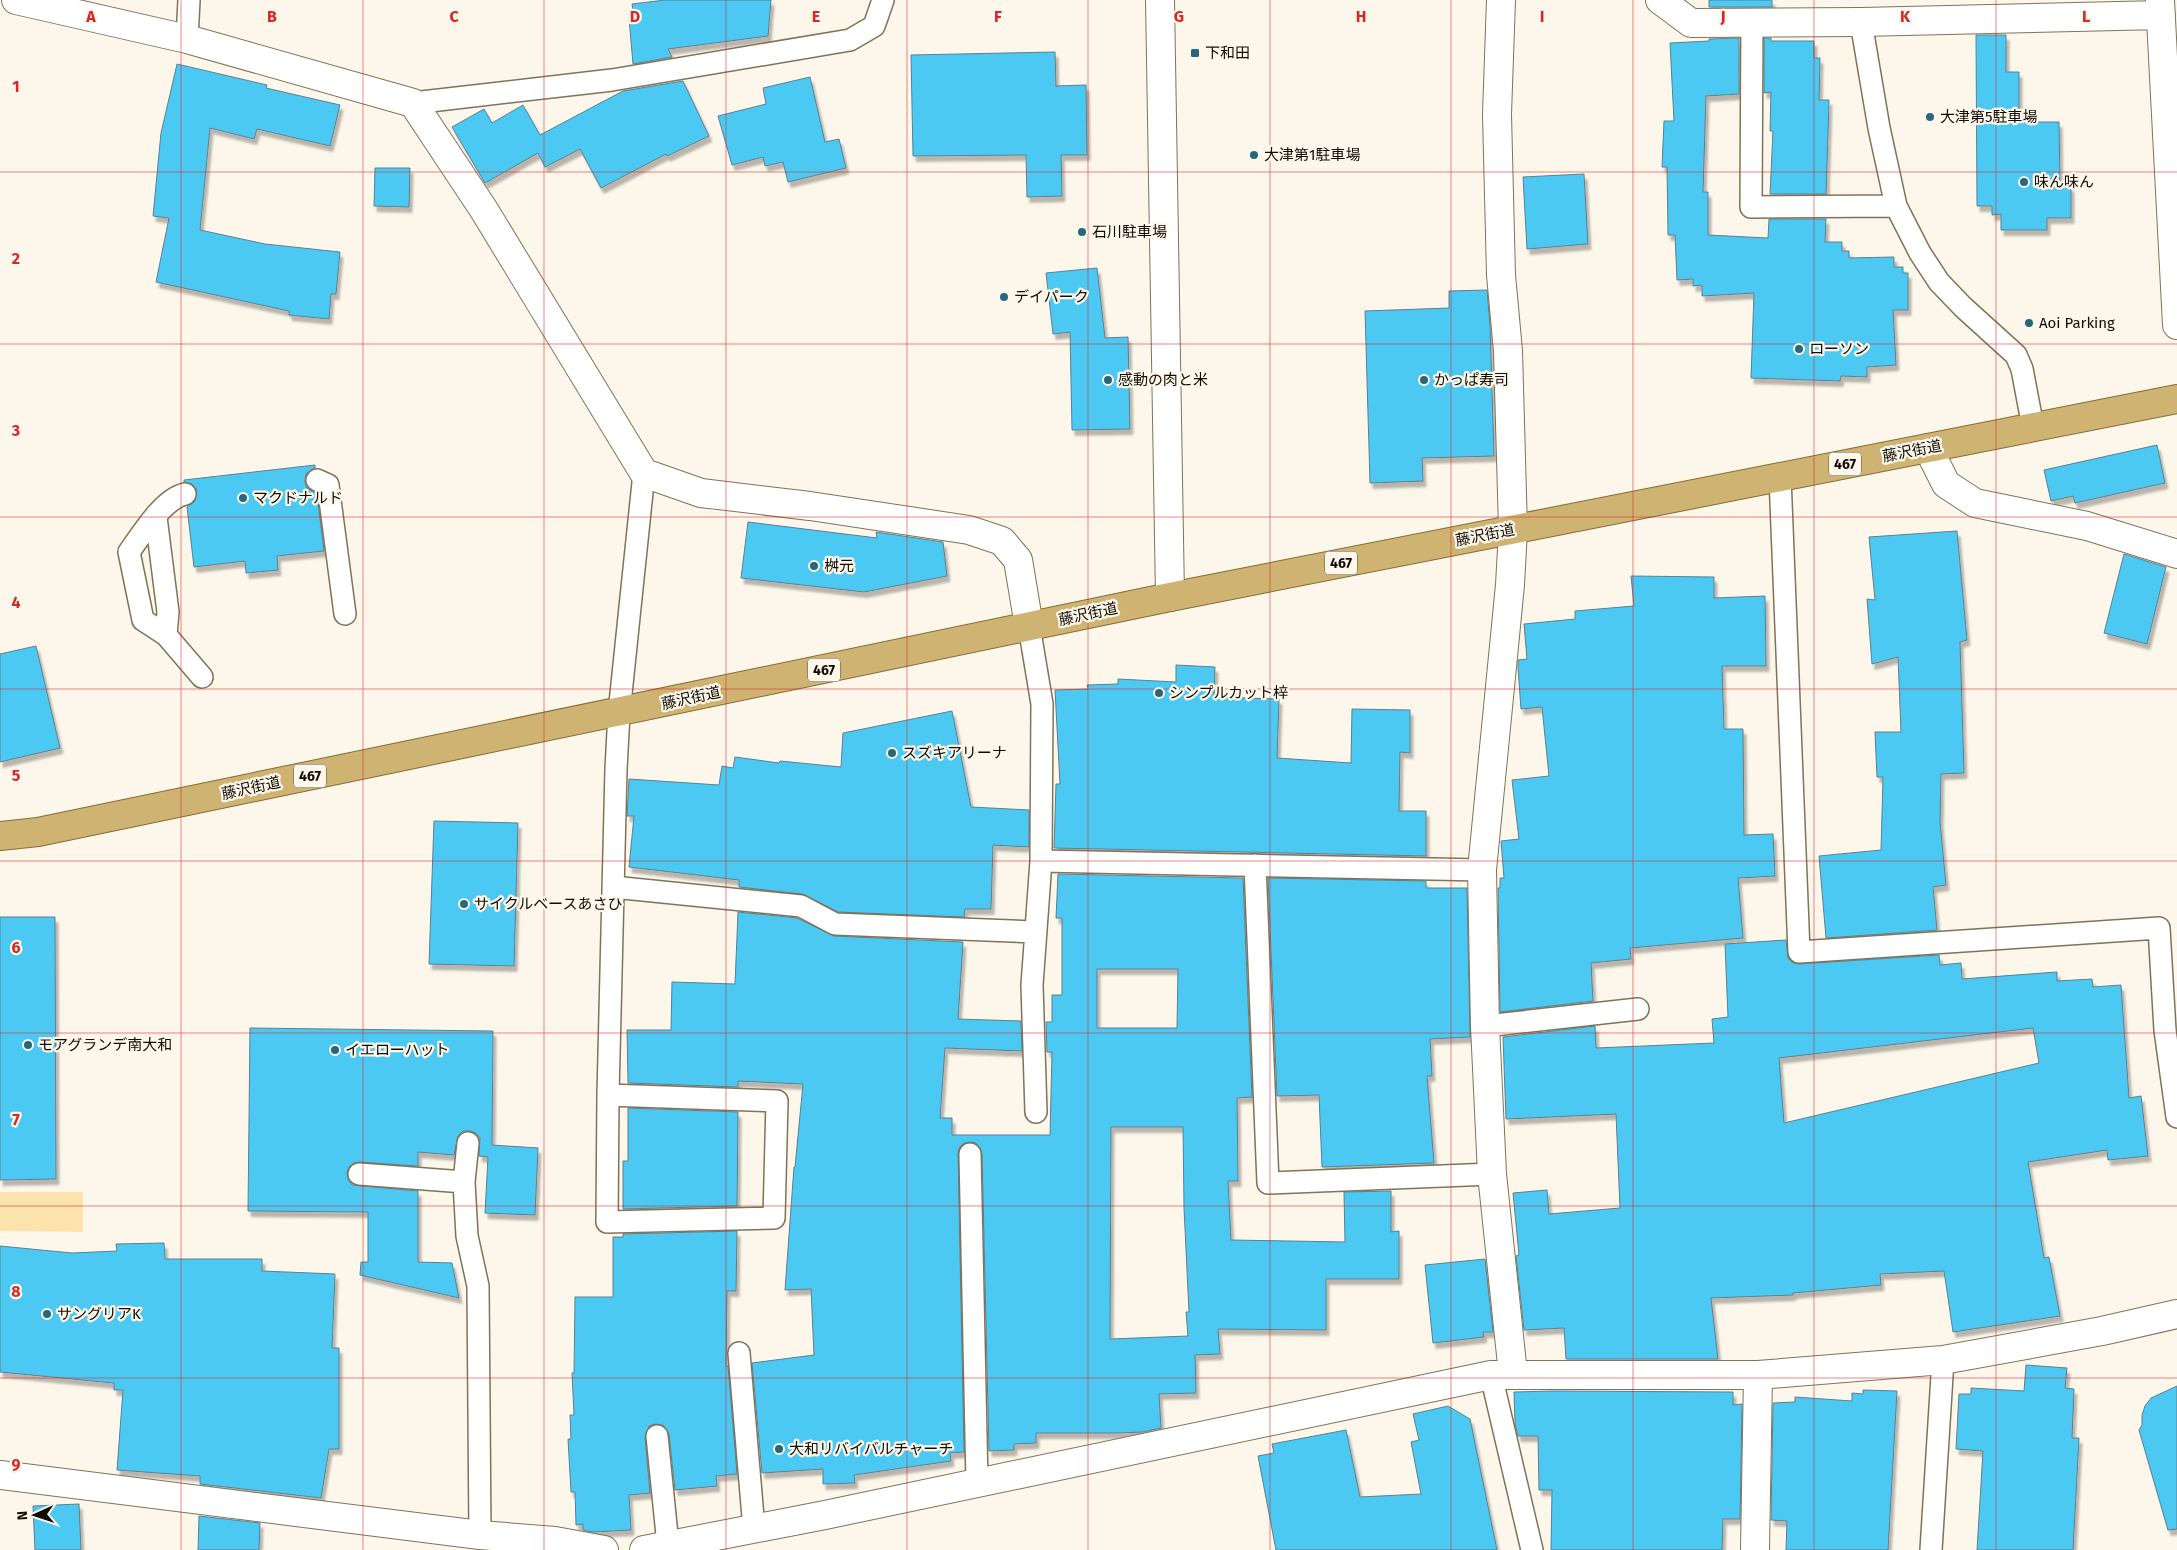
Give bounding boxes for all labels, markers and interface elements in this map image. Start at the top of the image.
text: A [85,7,96,26]
text: B [267,7,277,26]
text: C [449,7,459,26]
text: D [630,7,640,26]
text: E [812,7,820,26]
text: F [994,7,1002,26]
text: G [1174,7,1184,26]
text: H [1356,7,1366,26]
text: I [1540,7,1544,26]
text: J [1719,7,1726,26]
text: K [1900,7,1911,26]
text: L [2082,7,2090,26]
place label: 下和田 [1205,44,1250,62]
marker: 下和田 [1189,47,1201,59]
text: 1 [12,77,20,96]
place label: 大津第5駐車場 [1940,108,2038,126]
marker: 大津第5駐車場 [1924,111,1936,123]
place label: 大津第1駐車場 [1264,146,1361,164]
marker: 大津第1駐車場 [1248,149,1260,161]
place label: 味ん味ん [2034,173,2094,191]
marker: 味ん味ん [2018,176,2030,188]
place label: 石川駐車場 [1092,223,1167,241]
marker: 石川駐車場 [1076,226,1088,238]
text: 2 [12,249,20,268]
place label: デイパーク [1014,288,1089,306]
marker: デイパーク [998,291,1010,303]
place label: Aoi Parking [2039,314,2115,332]
marker: Aoi Parking [2023,317,2035,329]
place label: ローソン [1809,340,1869,358]
marker: ローソン [1793,343,1805,355]
place label: 感動の肉と米 [1118,371,1208,389]
place label: かっぱ寿司 [1434,371,1509,389]
marker: 感動の肉と米 [1102,374,1114,386]
marker: かっぱ寿司 [1418,374,1430,386]
text: 3 [11,421,20,440]
street label: 藤沢街道 [1881,436,1943,466]
road number: 467 [1829,452,1861,476]
place label: マクドナルド [253,489,343,507]
marker: マクドナルド [237,492,249,504]
street label: 藤沢街道 [1454,520,1516,550]
road number: 467 [1325,552,1357,574]
place label: 桝元 [824,557,854,575]
marker: 桝元 [808,560,820,572]
text: 4 [11,593,21,612]
street label: 藤沢街道 [1057,599,1119,629]
road number: 467 [808,658,840,682]
street label: 藤沢街道 [660,683,722,713]
place label: シンプルカット梓 [1169,684,1288,702]
marker: シンプルカット梓 [1153,687,1165,699]
place label: スズキアリーナ [902,744,1007,762]
marker: スズキアリーナ [886,747,898,759]
road number: 467 [294,764,326,788]
text: 5 [12,766,21,785]
street label: 藤沢街道 [220,773,282,803]
place label: サイクルベースあさひ [474,895,623,913]
marker: サイクルベースあさひ [458,898,470,910]
text: 6 [11,938,21,957]
place label: モアグランデ南大和 [38,1036,172,1054]
marker: モアグランデ南大和 [22,1039,34,1051]
place label: イエローハット [345,1041,450,1059]
marker: イエローハット [329,1044,341,1056]
text: 7 [12,1110,20,1129]
text: 8 [11,1282,21,1301]
place label: サングリアK [57,1305,141,1323]
marker: サングリアK [41,1308,53,1320]
place label: 大和リバイバルチャーチ [789,1440,954,1458]
marker: 大和リバイバルチャーチ [773,1443,785,1455]
text: 9 [12,1455,21,1474]
north arrow [10,1490,60,1540]
text: N [14,1511,31,1521]

